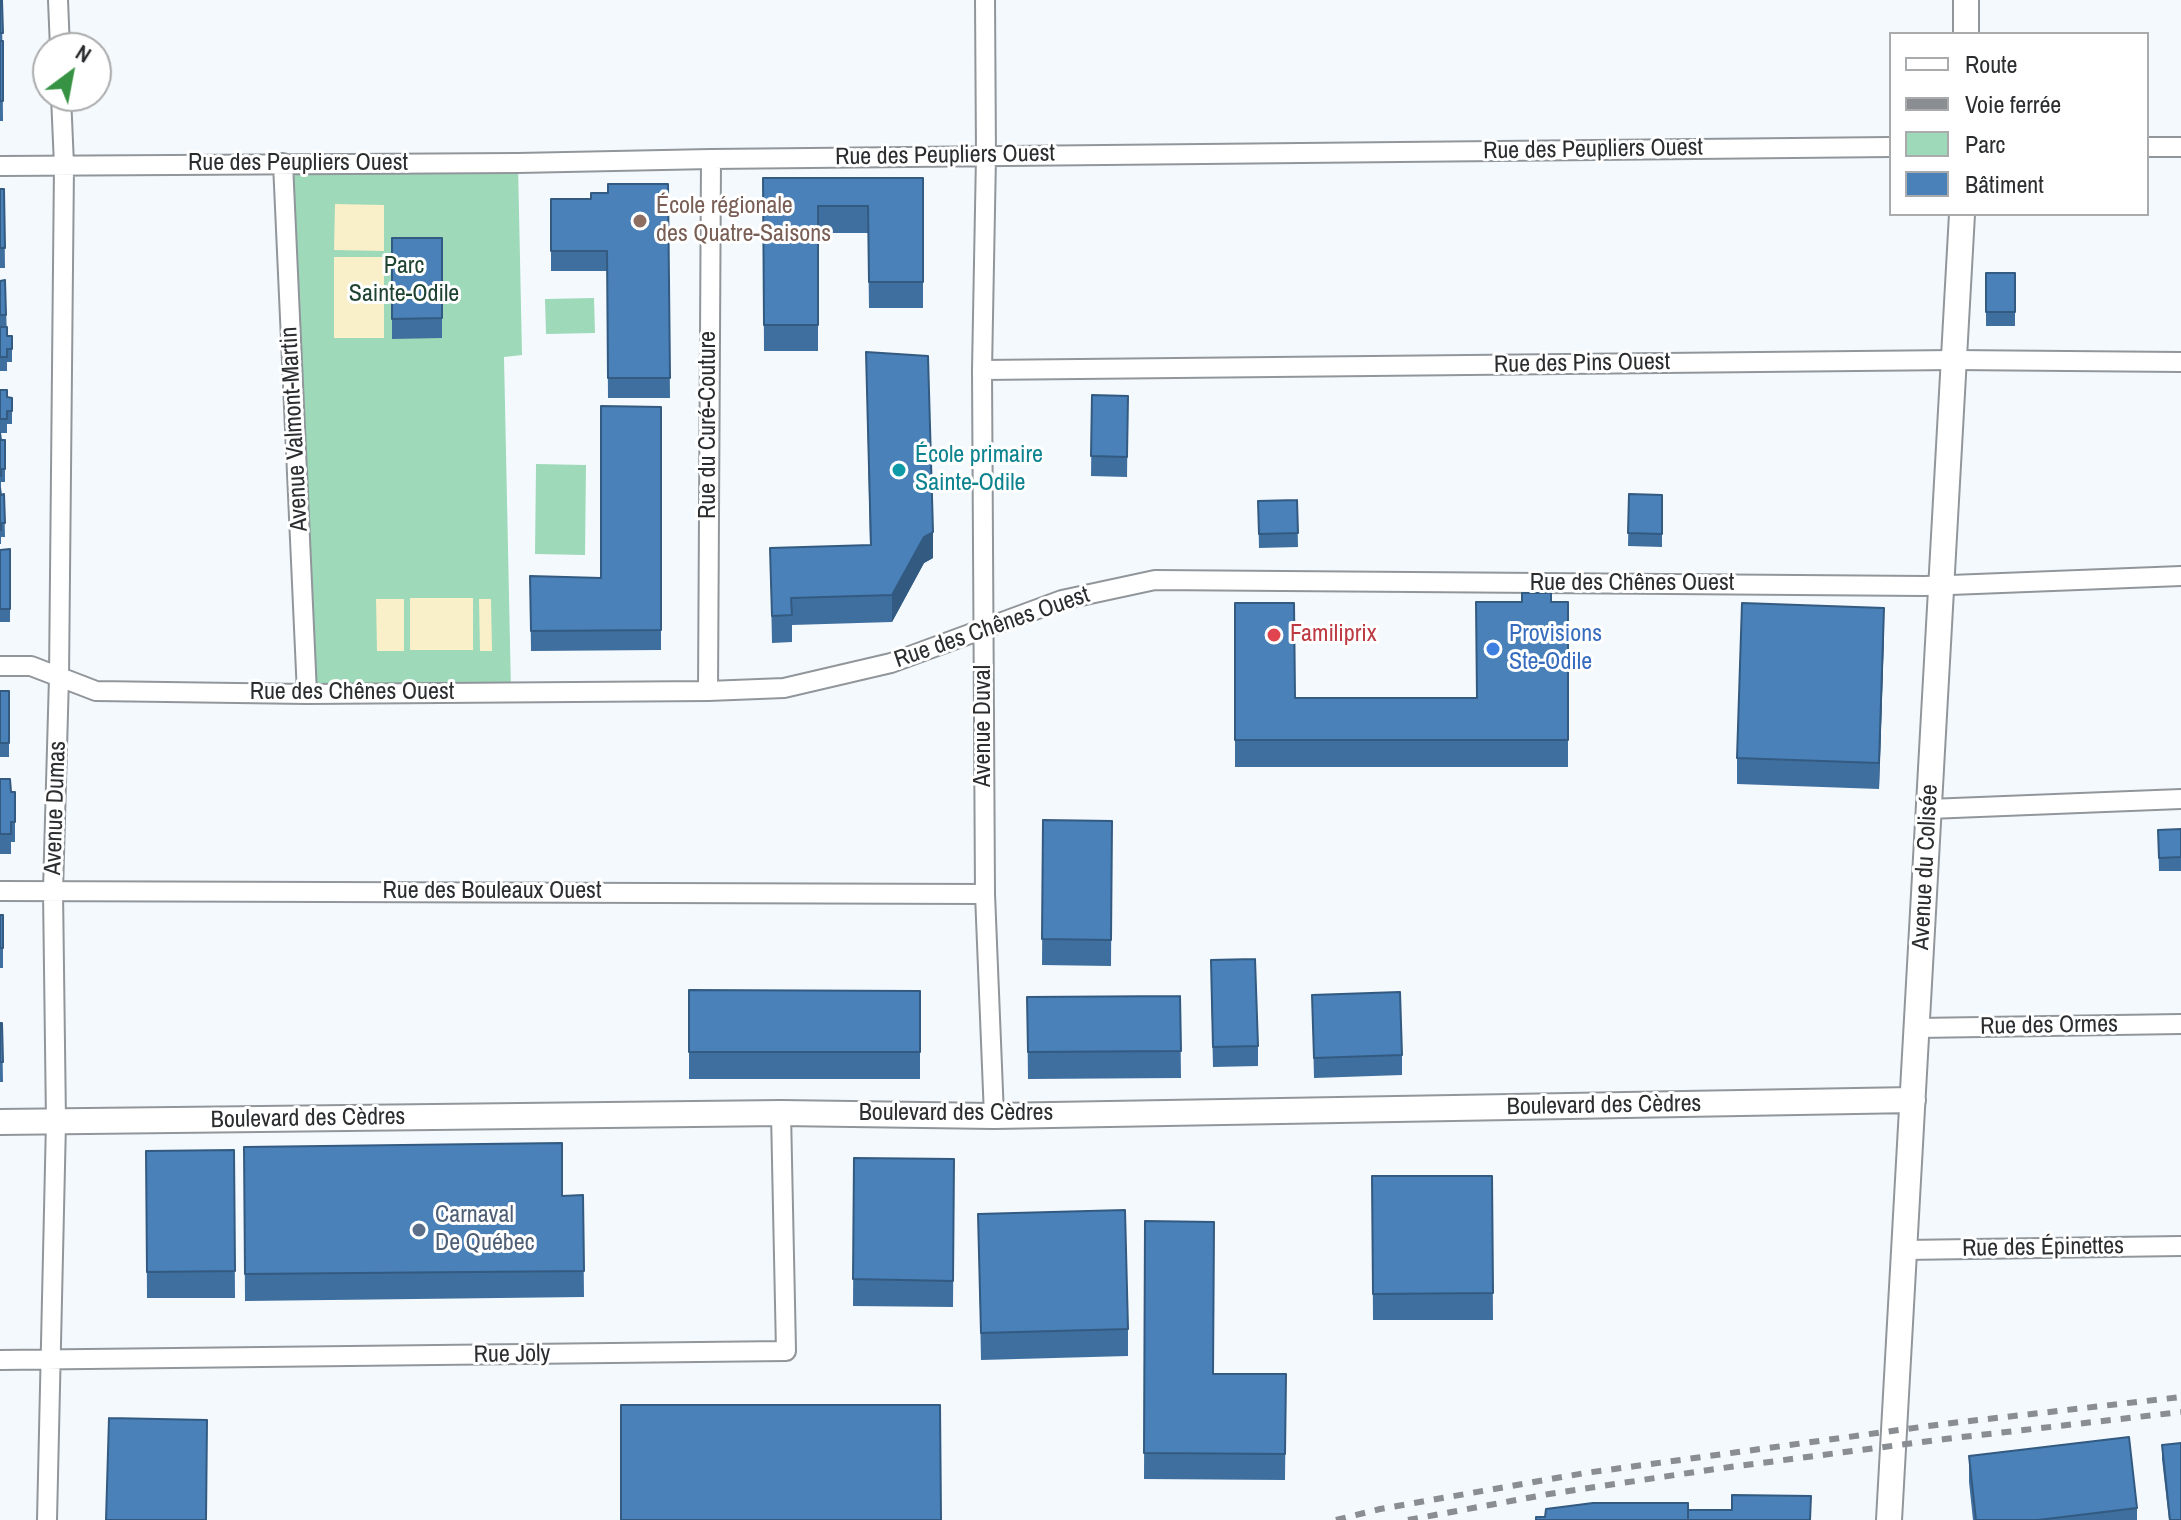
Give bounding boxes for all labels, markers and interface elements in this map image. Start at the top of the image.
north arrow [32,32,112,112]
legend [1889,32,2149,216]
text: N [70,37,97,70]
text: Route [1965,48,2018,80]
text: Voie ferrée [1965,88,2061,120]
text: Parc [1965,128,2005,160]
street label: Rue des Peupliers Ouest [1483,134,1703,166]
street label: Rue des Peupliers Ouest [835,140,1055,172]
street label: Rue des Peupliers Ouest [188,150,408,178]
text: Bâtiment [1965,168,2044,200]
place label: École régionale des Quatre-Saisons [656,193,831,249]
marker: École régionale des Quatre-Saisons [631,212,649,230]
park label: Parc Sainte-Odile [349,253,459,309]
street label: Avenue Valmont-Martin [275,326,315,532]
street label: Rue du Curé-Couture [695,331,723,519]
street label: Rue des Pins Ouest [1494,348,1670,380]
place label: École primaire Sainte-Odile [915,442,1043,498]
marker: École primaire Sainte-Odile [890,461,908,479]
street label: Rue des Chênes Ouest [1530,570,1734,598]
street label: Rue des Chênes Ouest [891,581,1093,675]
place label: Familiprix [1290,621,1377,649]
place label: Provisions Ste-Odile [1509,621,1602,677]
marker: Familiprix [1265,626,1283,644]
marker: Provisions Ste-Odile [1484,640,1502,658]
street label: Avenue Duval [970,665,998,787]
street label: Rue des Chênes Ouest [250,679,454,707]
street label: Avenue Dumas [39,740,73,876]
street label: Avenue du Colisée [1907,783,1945,951]
street label: Rue des Bouleaux Ouest [383,878,601,906]
street label: Rue des Ormes [1980,1010,2118,1042]
street label: Boulevard des Cèdres [1506,1090,1702,1122]
street label: Boulevard des Cèdres [859,1100,1053,1128]
street label: Boulevard des Cèdres [210,1103,406,1135]
place label: Carnaval De Québec [435,1202,535,1258]
marker: Carnaval De Québec [410,1221,428,1239]
street label: Rue des Épinettes [1962,1232,2124,1264]
street label: Rue Joly [473,1340,551,1370]

